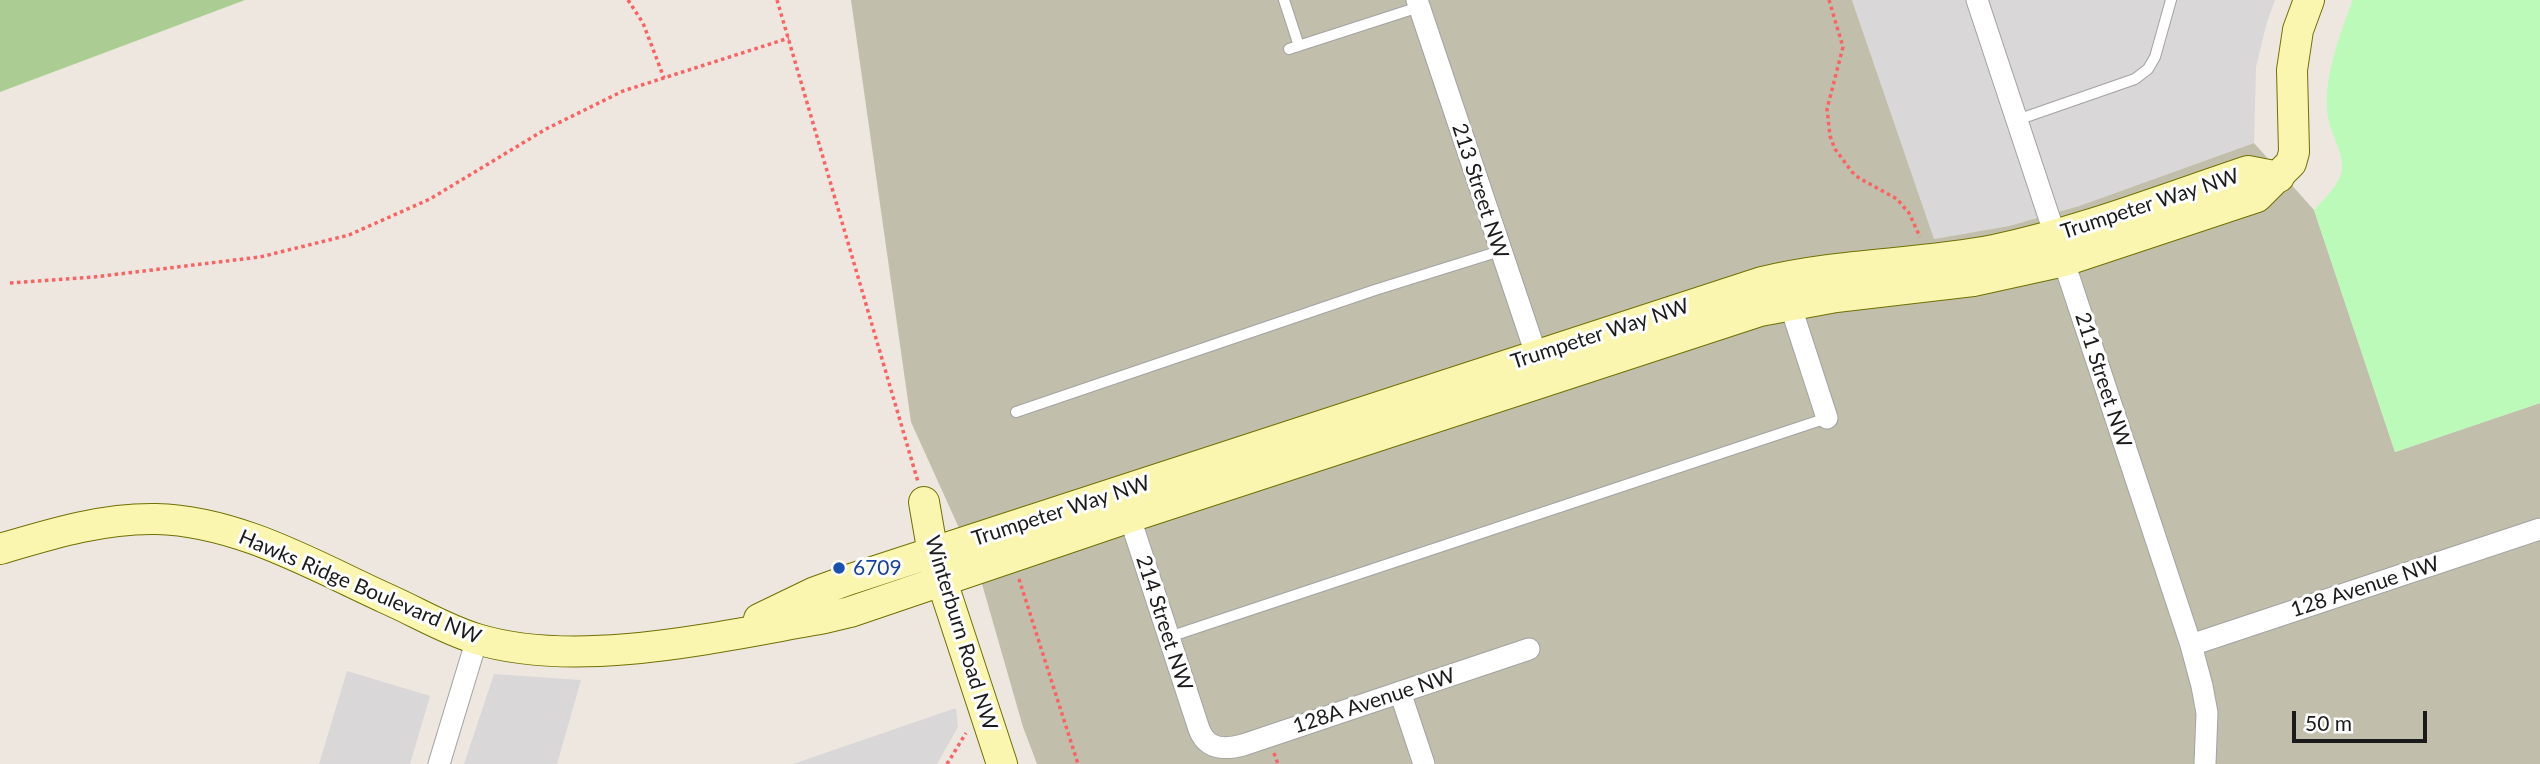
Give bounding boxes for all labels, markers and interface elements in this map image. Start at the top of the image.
street label: 213 Street NW [1446,120,1514,262]
street label: Trumpeter Way NW [2058,163,2242,245]
street label: Trumpeter Way NW [1508,293,1692,375]
street label: 211 Street NW [2069,309,2137,451]
street label: Trumpeter Way NW [969,470,1153,552]
street label: Hawks Ridge Boulevard NW [235,524,485,650]
street label: Winterburn Road NW [919,533,1003,733]
street label: 128 Avenue NW [2288,551,2442,623]
street label: 214 Street NW [1130,552,1198,694]
place label: 6709 [853,555,902,581]
marker: 6709 [831,560,847,576]
street label: 128A Avenue NW [1290,663,1458,739]
scale bar [2295,698,2430,742]
text: 50 m [2305,710,2352,735]

